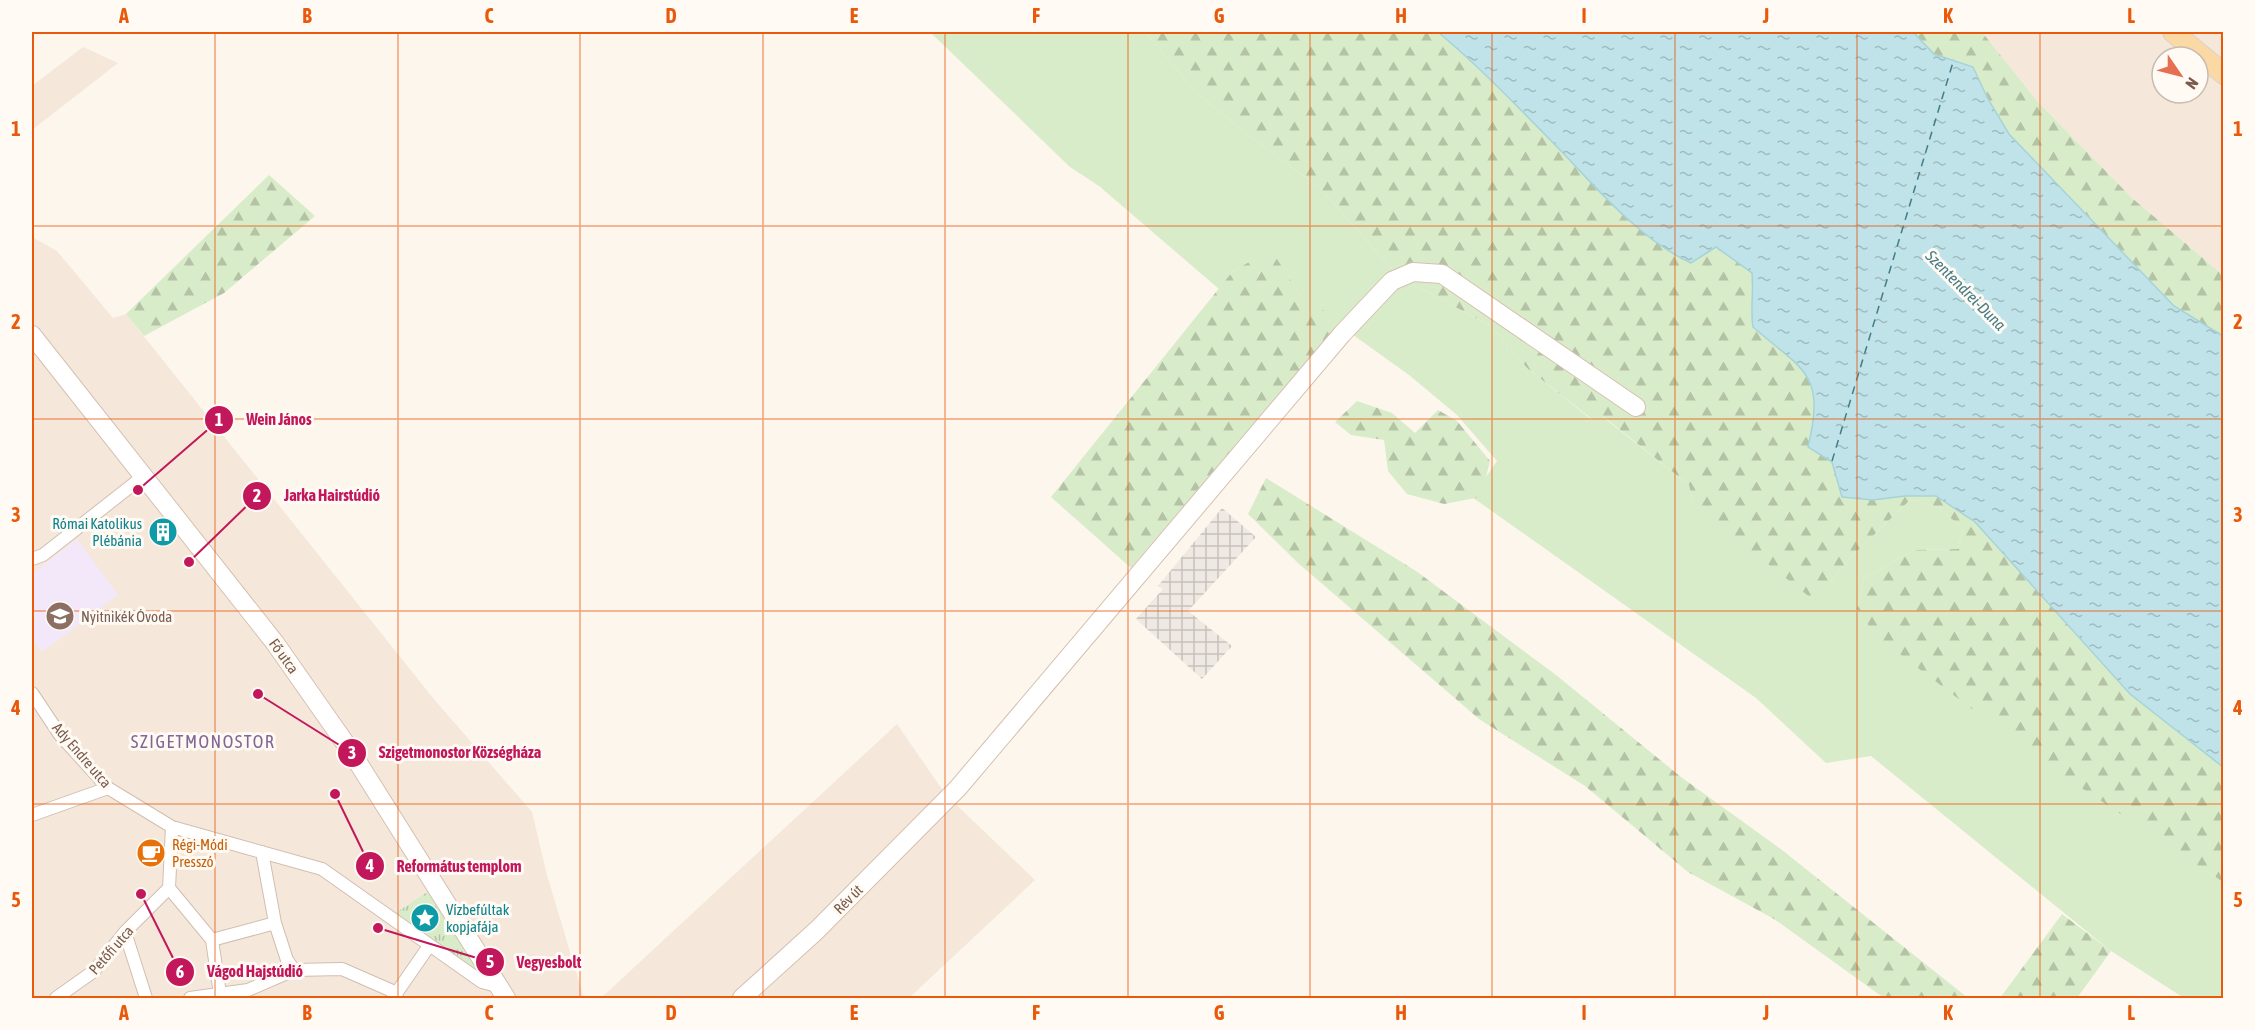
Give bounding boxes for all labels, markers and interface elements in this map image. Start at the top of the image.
text: A [118,4,129,27]
text: B [302,4,312,27]
text: C [485,4,494,27]
text: D [665,4,677,27]
text: E [850,4,859,27]
text: F [1032,4,1040,27]
text: G [1214,4,1225,27]
text: H [1395,4,1407,27]
text: I [1581,4,1587,27]
text: J [1762,4,1769,27]
text: K [1943,4,1953,27]
text: L [2127,4,2135,27]
north arrow [2150,45,2210,105]
text: N [2182,75,2202,93]
text: 1 [11,117,21,140]
text: 1 [2233,117,2243,140]
water label: Szentendrei-Duna [1922,246,2010,334]
text: 2 [11,310,21,333]
text: 2 [2233,310,2243,333]
callout: Wein János [204,403,324,437]
text: 1 [215,409,223,430]
text: Wein János [245,410,312,428]
callout: Jarka Hairstúdió [242,479,392,513]
text: 2 [253,485,261,506]
text: Jarka Hairstúdió [283,486,380,504]
text: 3 [11,503,21,526]
text: 3 [2233,503,2243,526]
place label: Római Katolikus Plébánia [52,515,142,549]
building icon: Római Katolikus Plébánia [147,516,179,548]
school or university icon: Nyitnikék Óvoda [44,600,76,632]
place label: Nyitnikék Óvoda [81,608,172,625]
street label: Fő utca [266,635,302,677]
text: 4 [10,696,21,719]
text: 4 [2232,696,2243,719]
street label: Ady Endre utca [49,719,115,791]
district label: SZIGETMONOSTOR [131,731,275,752]
callout: Szigetmonostor Községháza [337,736,553,770]
text: 3 [348,742,356,763]
text: Szigetmonostor Községháza [379,743,541,761]
place label: Régi-Módi Presszó [172,836,228,870]
cafe icon: Régi-Módi Presszó [135,837,167,869]
callout: Református templom [355,849,534,883]
text: 4 [365,855,374,876]
text: Református templom [397,857,522,875]
street label: Rév út [830,881,866,917]
text: 5 [11,888,21,911]
text: 5 [2233,888,2243,911]
place label: Vízbefúltak kopjafája [446,901,510,935]
place icon: Vízbefúltak kopjafája [409,902,441,934]
street label: Petőfi utca [85,922,137,978]
callout: Vegyesbolt [475,945,594,979]
text: 5 [486,951,494,972]
text: Vegyesbolt [516,953,582,971]
callout: Vágod Hajstúdió [165,955,315,989]
text: 6 [176,961,184,982]
text: Vágod Hajstúdió [206,962,303,980]
text: A [118,1001,129,1024]
text: B [302,1001,312,1024]
text: C [485,1001,494,1024]
text: D [665,1001,677,1024]
text: E [850,1001,859,1024]
text: F [1032,1001,1040,1024]
text: G [1214,1001,1225,1024]
text: H [1395,1001,1407,1024]
text: I [1581,1001,1587,1024]
text: J [1762,1001,1769,1024]
text: K [1943,1001,1953,1024]
text: L [2127,1001,2135,1024]

